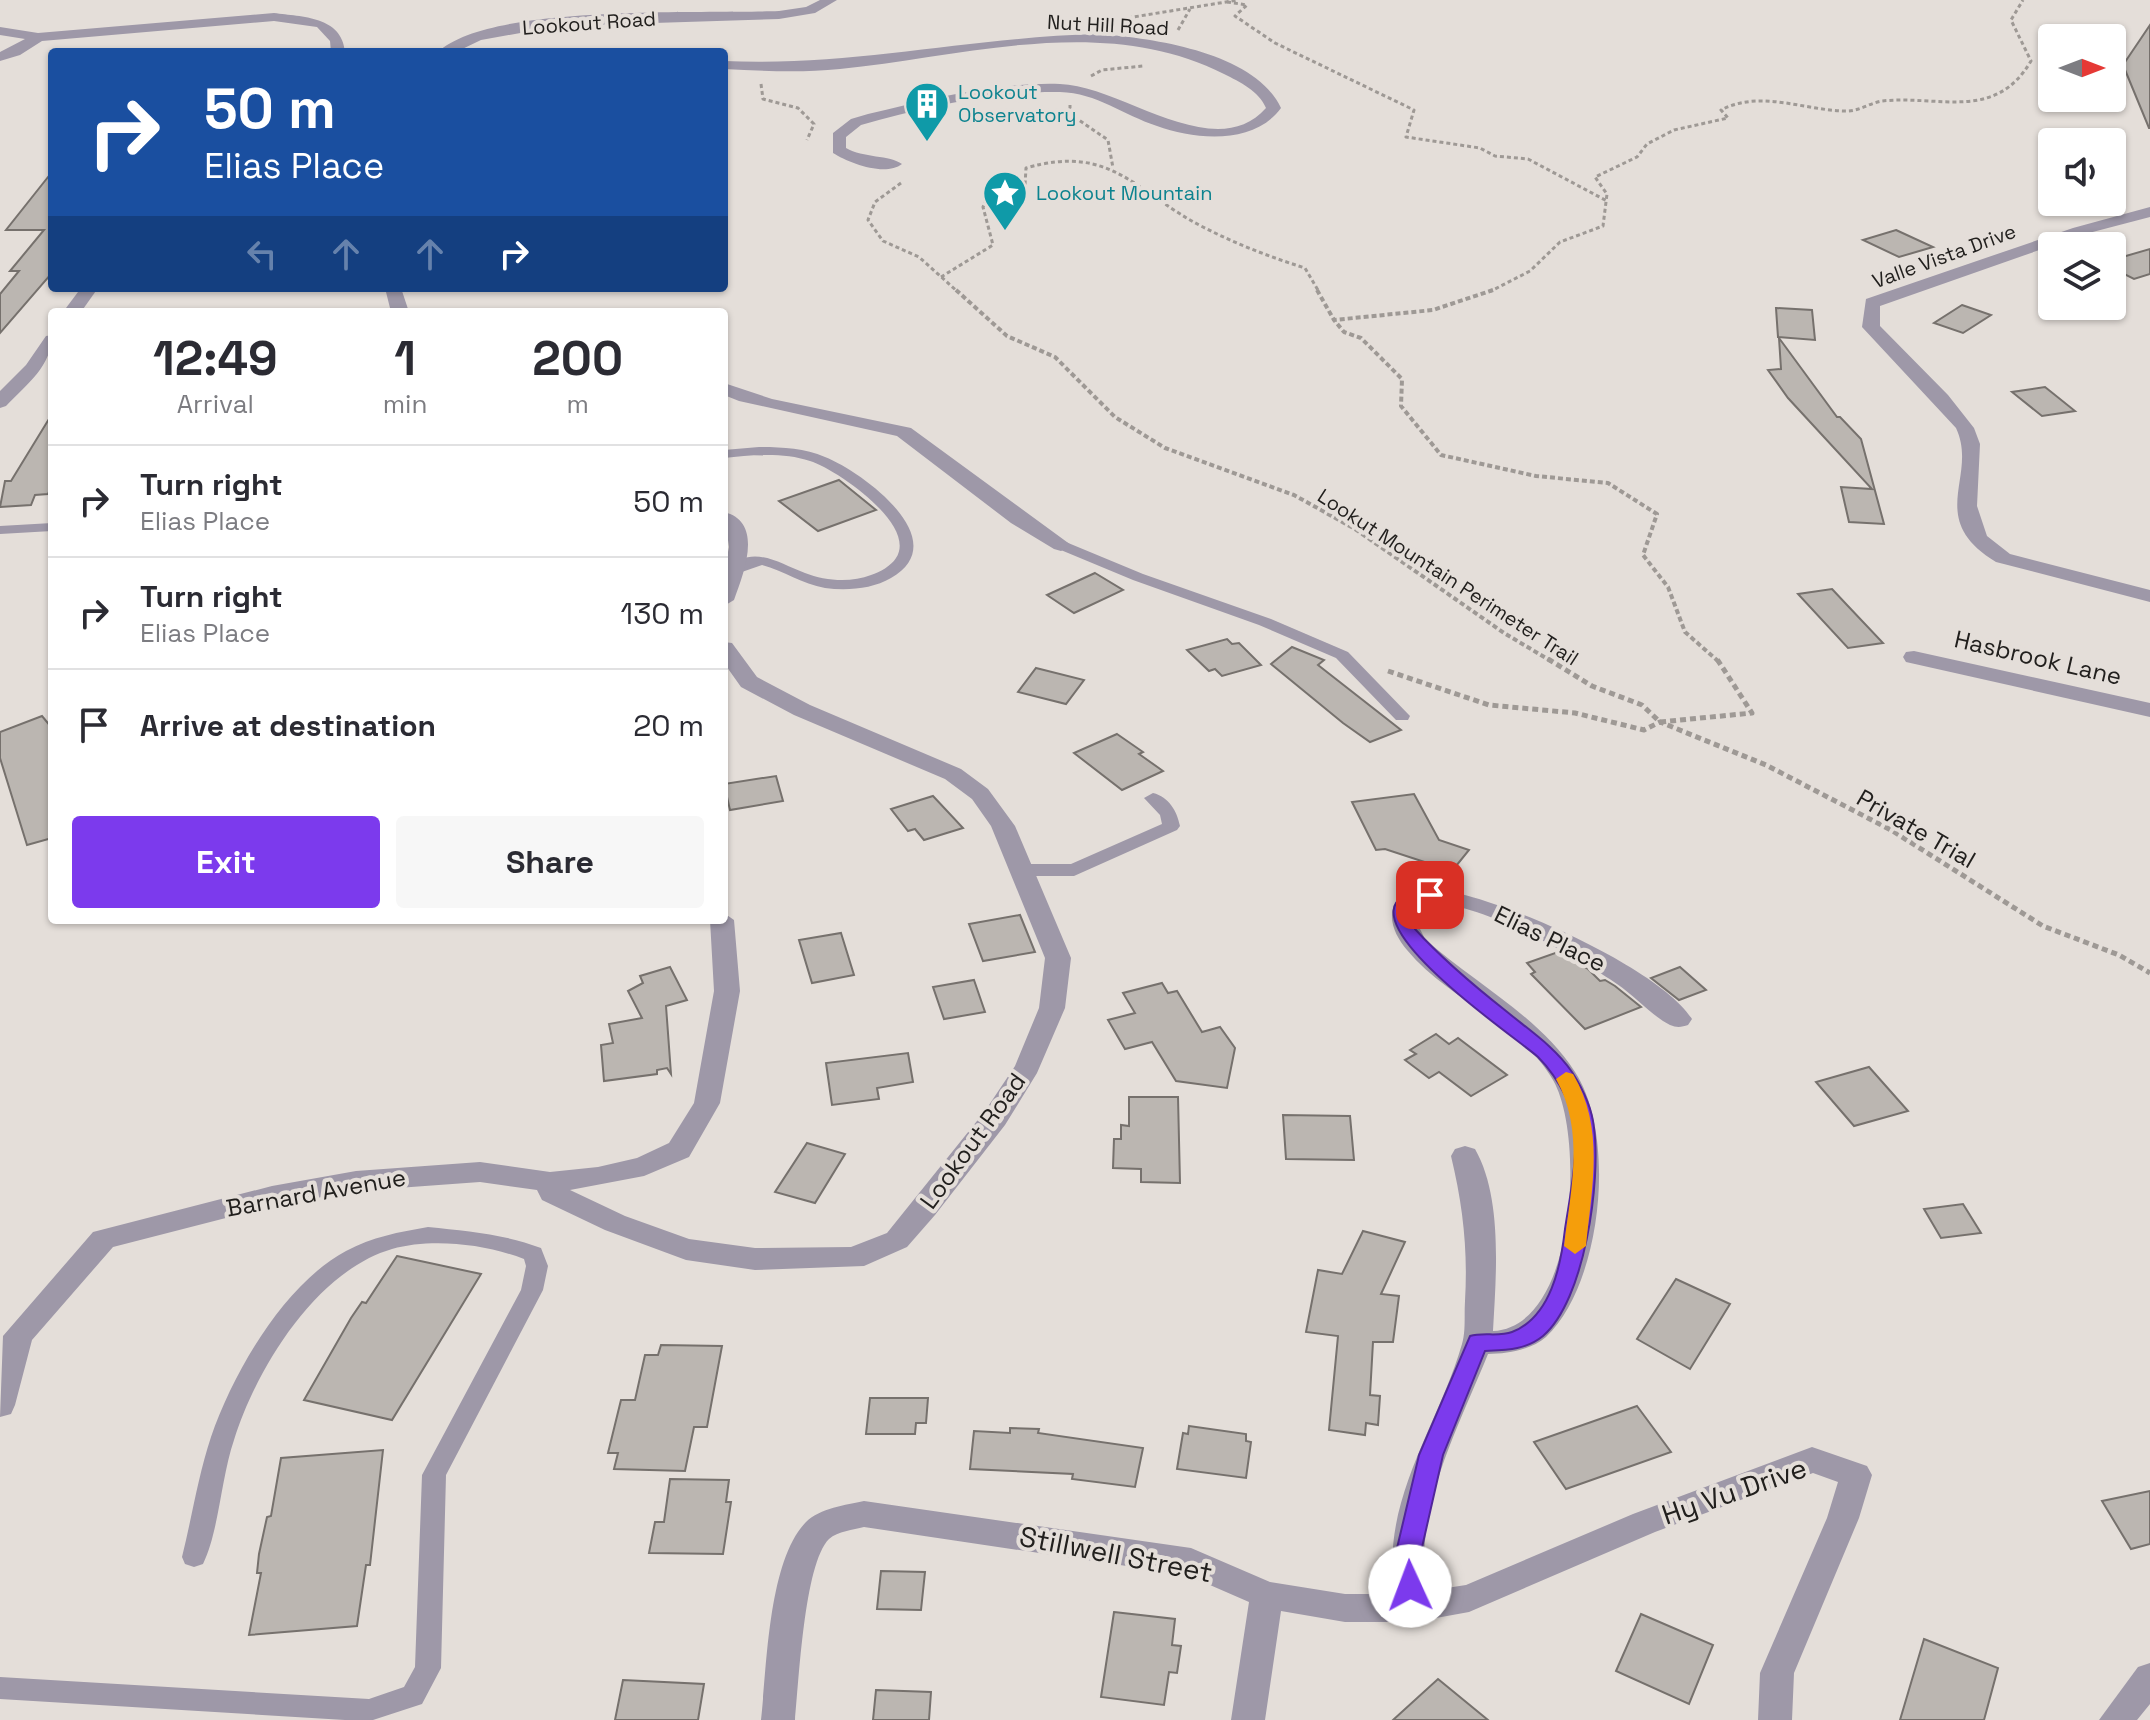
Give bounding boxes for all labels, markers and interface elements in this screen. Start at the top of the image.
street label: Lookout Road [521,5,657,41]
street label: Nut Hill Road [1046,9,1170,41]
north arrow [2038,24,2126,112]
map controls [2038,24,2126,320]
text: 50 m [204,73,336,144]
place label: Lookout Observatory [958,79,1077,128]
icon: right [72,80,176,184]
building icon: Lookout Observatory [903,80,951,143]
button: sound [2038,128,2126,216]
text: Elias Place [204,143,384,189]
place icon: Lookout Mountain [981,169,1029,232]
place label: Lookout Mountain [1036,180,1212,206]
street label: Valle Vista Drive [1869,218,2019,294]
icon: left [240,232,284,276]
icon: ahead [324,232,368,276]
icon: ahead [408,232,452,276]
icon: right [492,232,536,276]
button: layers [2038,232,2126,320]
text: 12:49 [153,328,278,389]
text: 1 [394,328,416,389]
text: 200 [532,328,623,389]
text: Arrival [177,387,254,421]
text: min [383,387,427,421]
text: m [566,387,589,421]
text: Turn right [140,465,283,504]
icon: right [72,479,116,523]
text: 50 m [633,482,704,521]
street label: Lookut Mountain Perimeter Trail [1313,483,1583,671]
text: Elias Place [140,504,270,538]
text: Turn right [140,577,283,616]
icon: right [72,591,116,635]
text: 130 m [621,594,704,633]
text: Elias Place [140,616,270,650]
street label: Hasbrook Lane [1951,623,2125,692]
icon: arrive [72,703,116,747]
text: Arrive at destination [140,706,436,745]
text: 20 m [633,706,704,745]
street label: Private Trial [1851,782,1981,875]
button: Exit [72,816,380,908]
button: Share [396,816,704,908]
pin [1396,861,1464,929]
icon: arrive [1408,873,1452,917]
street label: Elias Place [1489,898,1611,979]
street label: Lookout Road [913,1067,1032,1215]
street label: Barnard Avenue [224,1161,408,1224]
street label: Hy Vu Drive [1657,1449,1811,1533]
street label: Stillwell Street [1016,1518,1216,1590]
position arrow [1368,1544,1452,1628]

